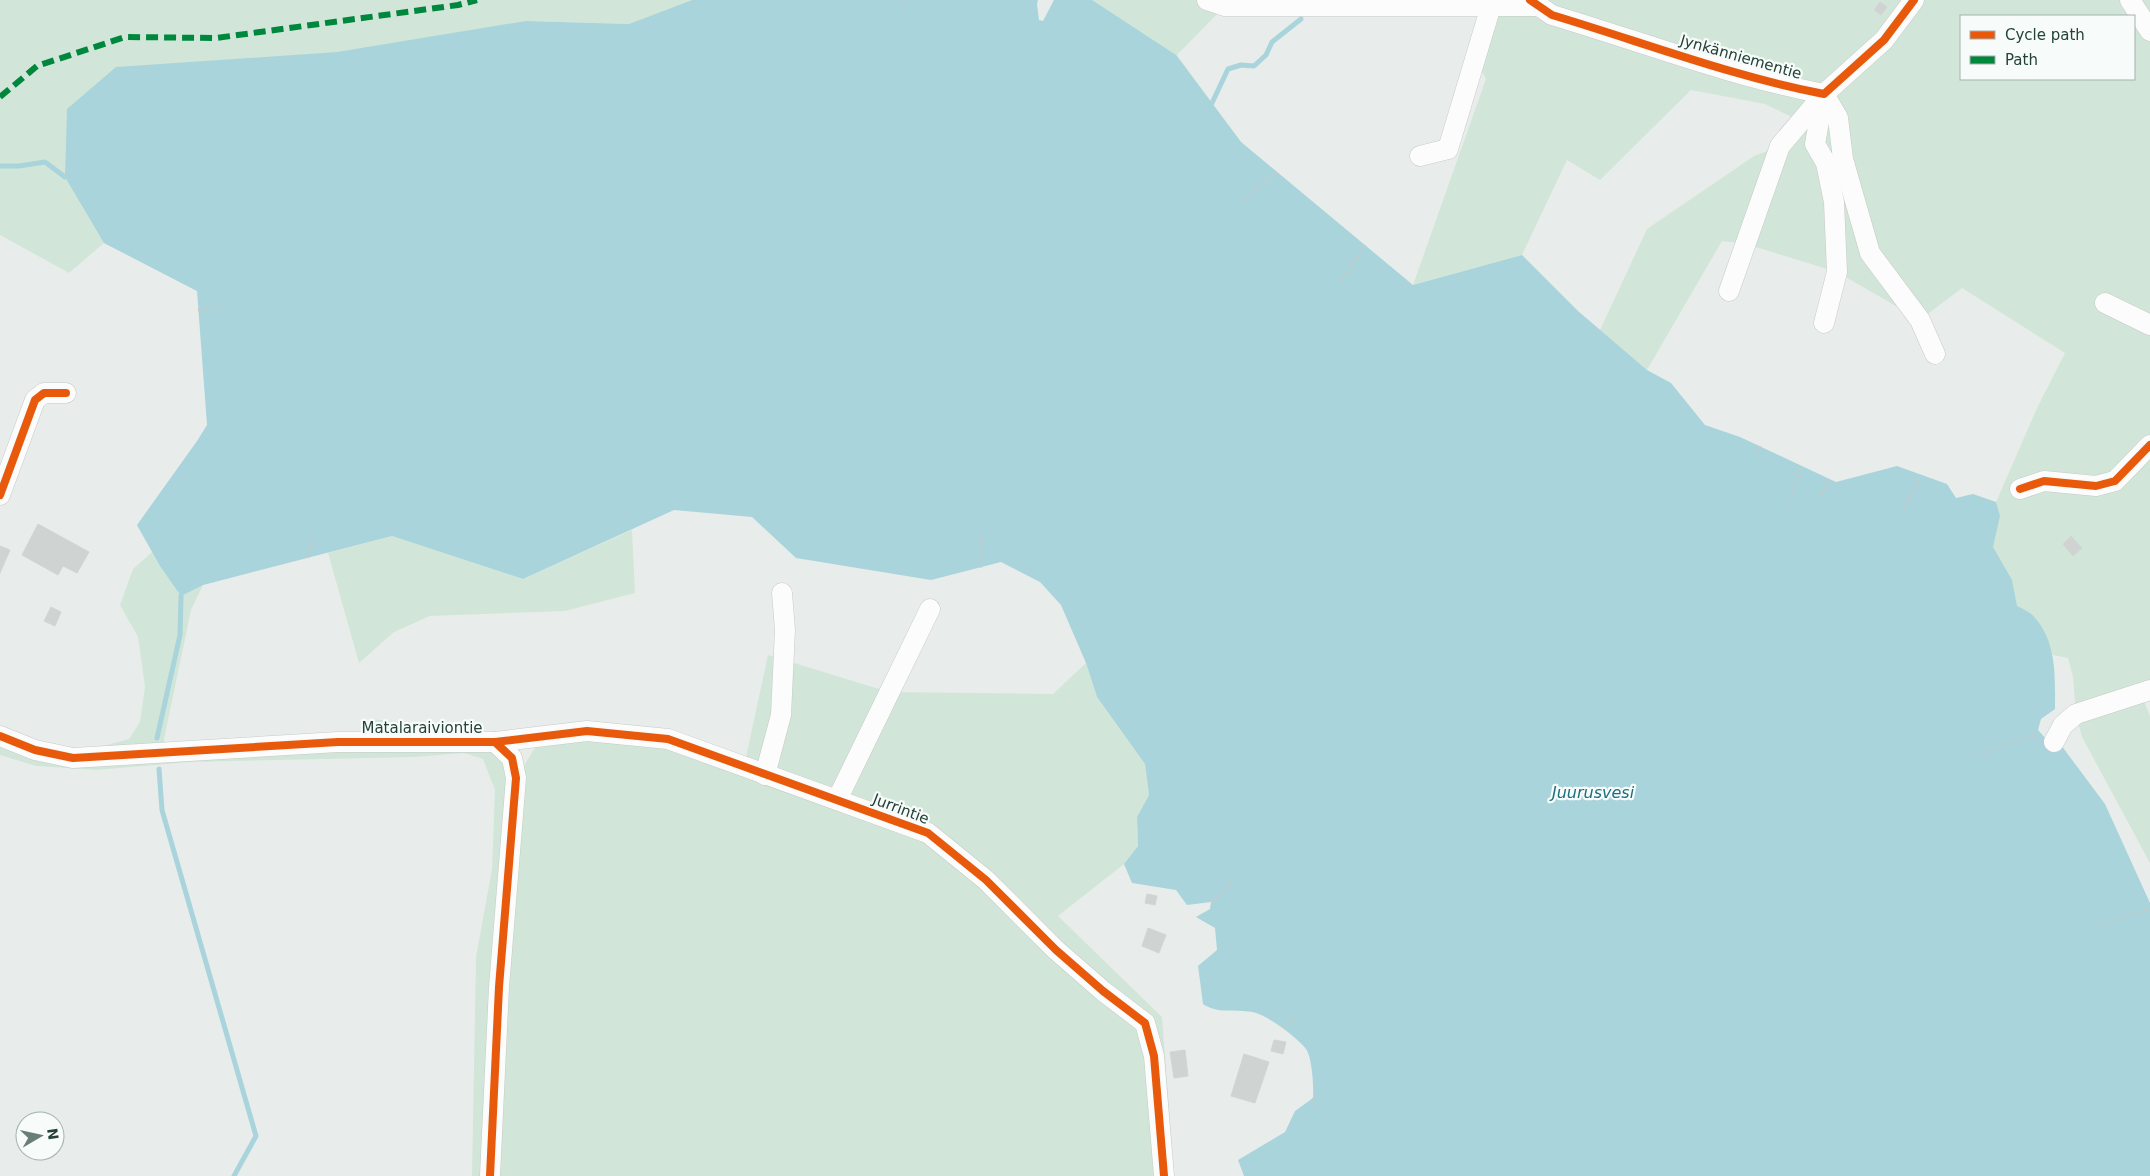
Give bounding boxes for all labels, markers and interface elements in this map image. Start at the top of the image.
legend [1960,15,2135,80]
text: Cycle path [2005,26,2085,44]
street label: Jynkänniementie [1677,31,1804,83]
text: Path [2005,51,2038,69]
street label: Matalaraiviontie [361,719,483,737]
water label: Juurusvesi [1549,783,1635,802]
street label: Jurrintie [869,790,932,828]
north arrow [15,1111,65,1161]
text: N [44,1127,62,1141]

